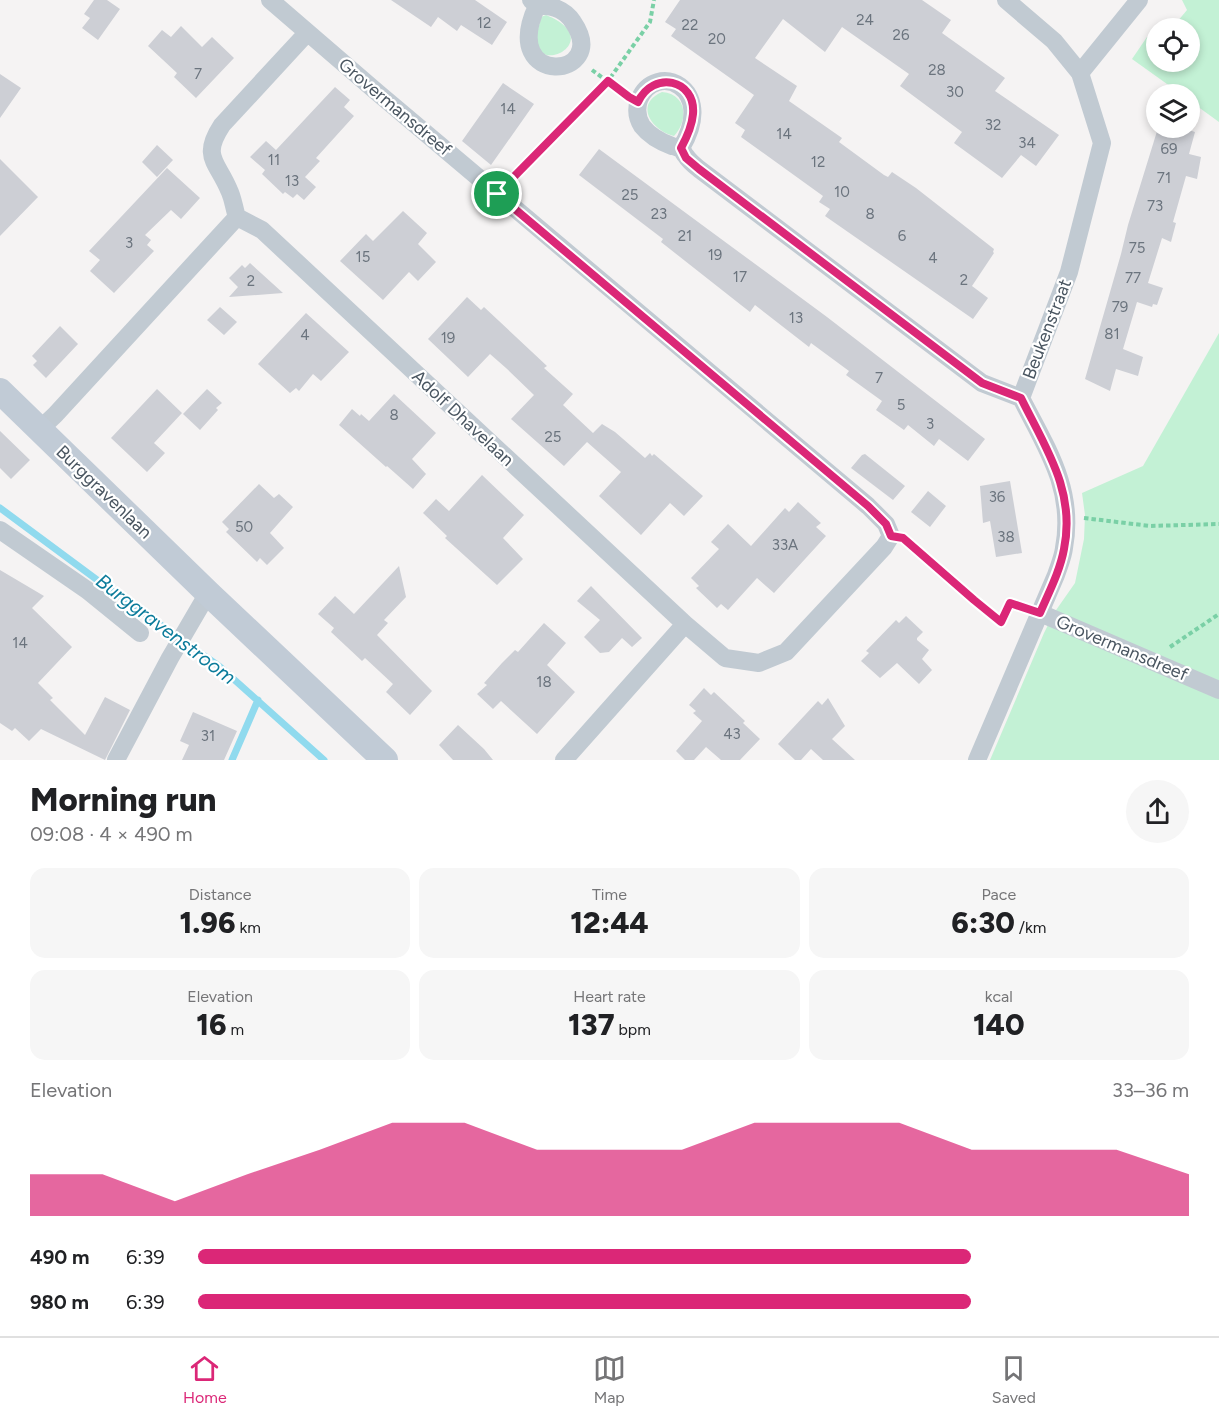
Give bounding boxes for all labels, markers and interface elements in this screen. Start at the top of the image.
house number: 24 [856,11,874,29]
house number: 12 [477,14,491,32]
house number: 22 [682,16,698,34]
map controls [1146,18,1200,138]
button: locate [1146,18,1200,72]
house number: 26 [893,26,910,44]
house number: 20 [708,30,726,48]
street label: Grovermansdreef [334,53,456,161]
house number: 28 [928,61,946,79]
house number: 7 [194,65,202,83]
house number: 30 [946,83,964,101]
button: layers [1146,84,1200,138]
house number: 14 [500,100,516,118]
house number: 32 [985,116,1001,134]
house number: 14 [776,125,792,143]
house number: 34 [1018,134,1036,152]
house number: 69 [1161,140,1177,158]
house number: 11 [268,151,280,169]
house number: 12 [811,153,825,171]
pin [471,168,522,219]
house number: 71 [1157,169,1171,187]
house number: 13 [285,172,299,190]
icon: arrive [480,177,513,210]
house number: 10 [834,183,850,201]
house number: 25 [621,186,639,204]
house number: 73 [1147,197,1163,215]
house number: 23 [651,205,667,223]
house number: 8 [865,205,875,223]
house number: 21 [678,227,692,245]
house number: 6 [898,227,907,245]
house number: 3 [125,234,133,252]
house number: 75 [1129,239,1145,257]
house number: 19 [708,246,722,264]
house number: 15 [356,248,370,266]
house number: 4 [928,249,938,267]
house number: 17 [733,268,747,286]
house number: 77 [1125,269,1141,287]
house number: 2 [960,271,968,289]
house number: 2 [247,272,255,290]
street label: Beukenstraat [1018,276,1076,382]
house number: 79 [1112,298,1128,316]
house number: 13 [789,309,803,327]
house number: 81 [1104,325,1120,343]
house number: 4 [300,326,310,344]
house number: 19 [441,329,455,347]
street label: Adolf Dhavelaan [408,365,518,471]
house number: 7 [875,369,883,387]
house number: 5 [897,396,905,414]
house number: 8 [389,406,399,424]
house number: 3 [926,415,934,433]
house number: 25 [544,428,562,446]
street label: Burggravenlaan [51,441,157,543]
house number: 36 [989,488,1006,506]
house number: 50 [235,518,253,536]
house number: 38 [997,528,1015,546]
house number: 33A [772,536,798,554]
water label: Burggravenstroom [91,569,241,689]
street label: Grovermansdreef [1053,610,1191,686]
house number: 14 [12,634,28,652]
house number: 18 [536,673,552,691]
house number: 43 [723,725,741,743]
house number: 31 [201,727,215,745]
text: Morning run [30,780,216,819]
button: share [1126,780,1189,843]
text: 09:08 · 4 × 490 m [30,822,193,846]
text: Distance [189,885,252,904]
text: Time [592,885,627,904]
text: Pace [982,885,1016,904]
text: 1.96 [180,904,235,941]
text: 12:44 [570,904,649,941]
text: 6:30 [951,904,1015,941]
text: km [235,918,261,937]
text: /km [1015,918,1046,937]
text: Elevation [187,987,253,1006]
text: Heart rate [573,987,646,1006]
text: kcal [985,987,1013,1006]
text: 16 [196,1006,227,1043]
text: 137 [568,1006,615,1043]
text: 140 [973,1006,1025,1043]
text: m [227,1020,244,1039]
text: bpm [615,1020,651,1039]
text: Elevation [30,1078,112,1102]
text: 33–36 m [1112,1078,1189,1102]
text: 490 m [30,1245,89,1269]
text: 6:39 [126,1245,165,1269]
text: 980 m [30,1290,89,1314]
text: 6:39 [126,1290,165,1314]
tab: Home [183,1352,227,1407]
tab: Map [593,1352,626,1407]
tab: Saved [992,1352,1036,1407]

